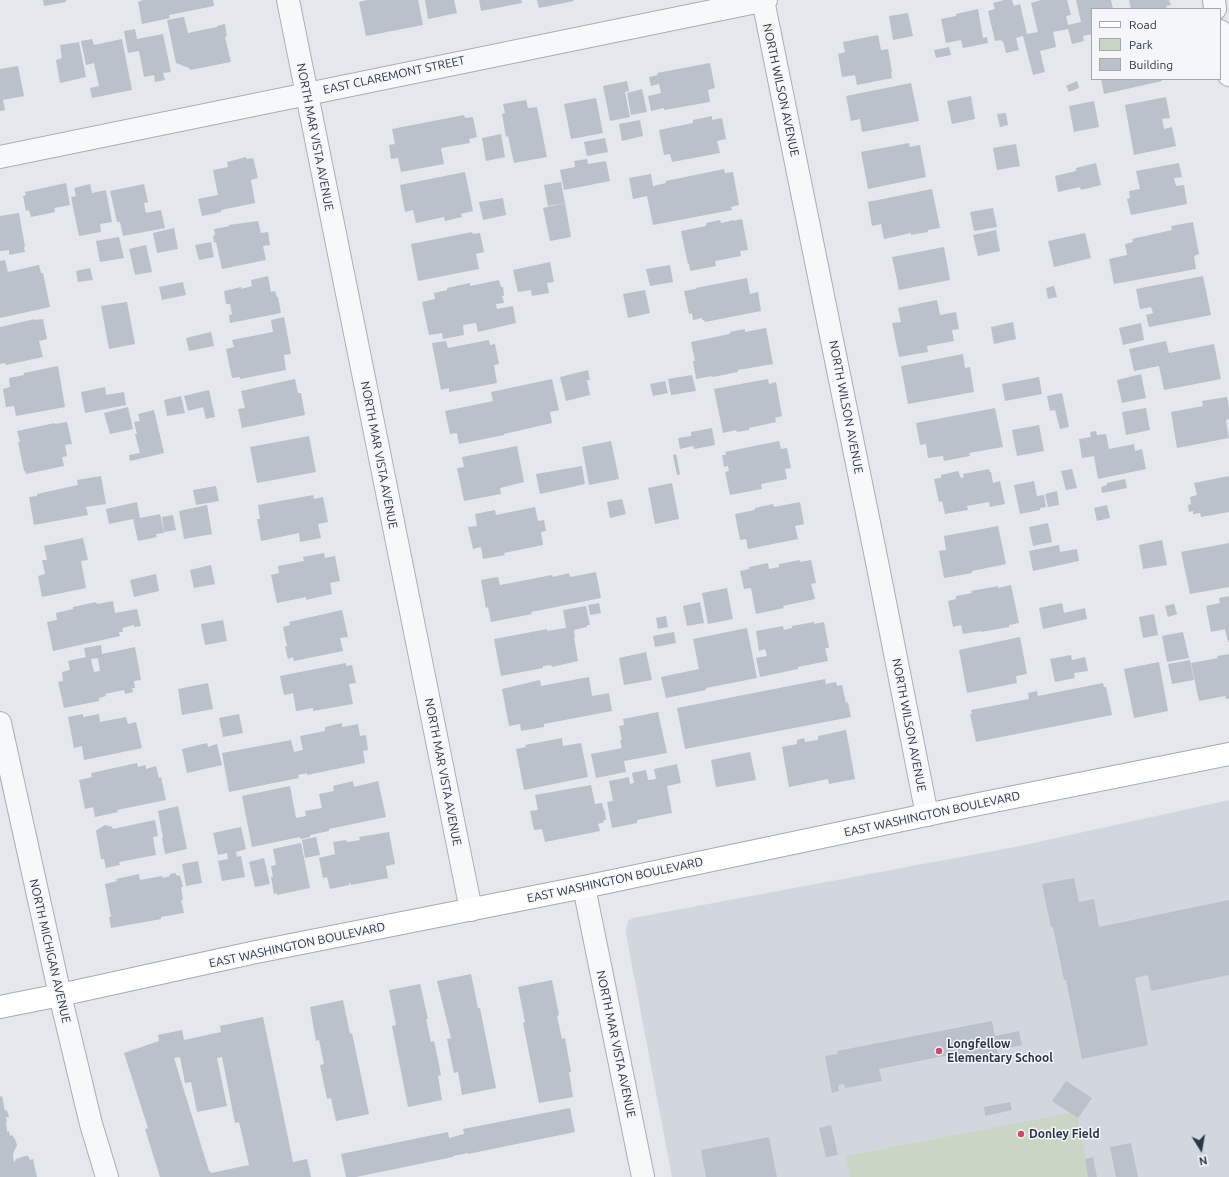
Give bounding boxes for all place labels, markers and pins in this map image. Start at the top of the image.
place label: Longfellow Elementary School [947,1037,1053,1065]
marker: Longfellow Elementary School [934,1046,944,1056]
place label: Donley Field [1029,1127,1100,1141]
marker: Donley Field [1016,1129,1026,1139]

